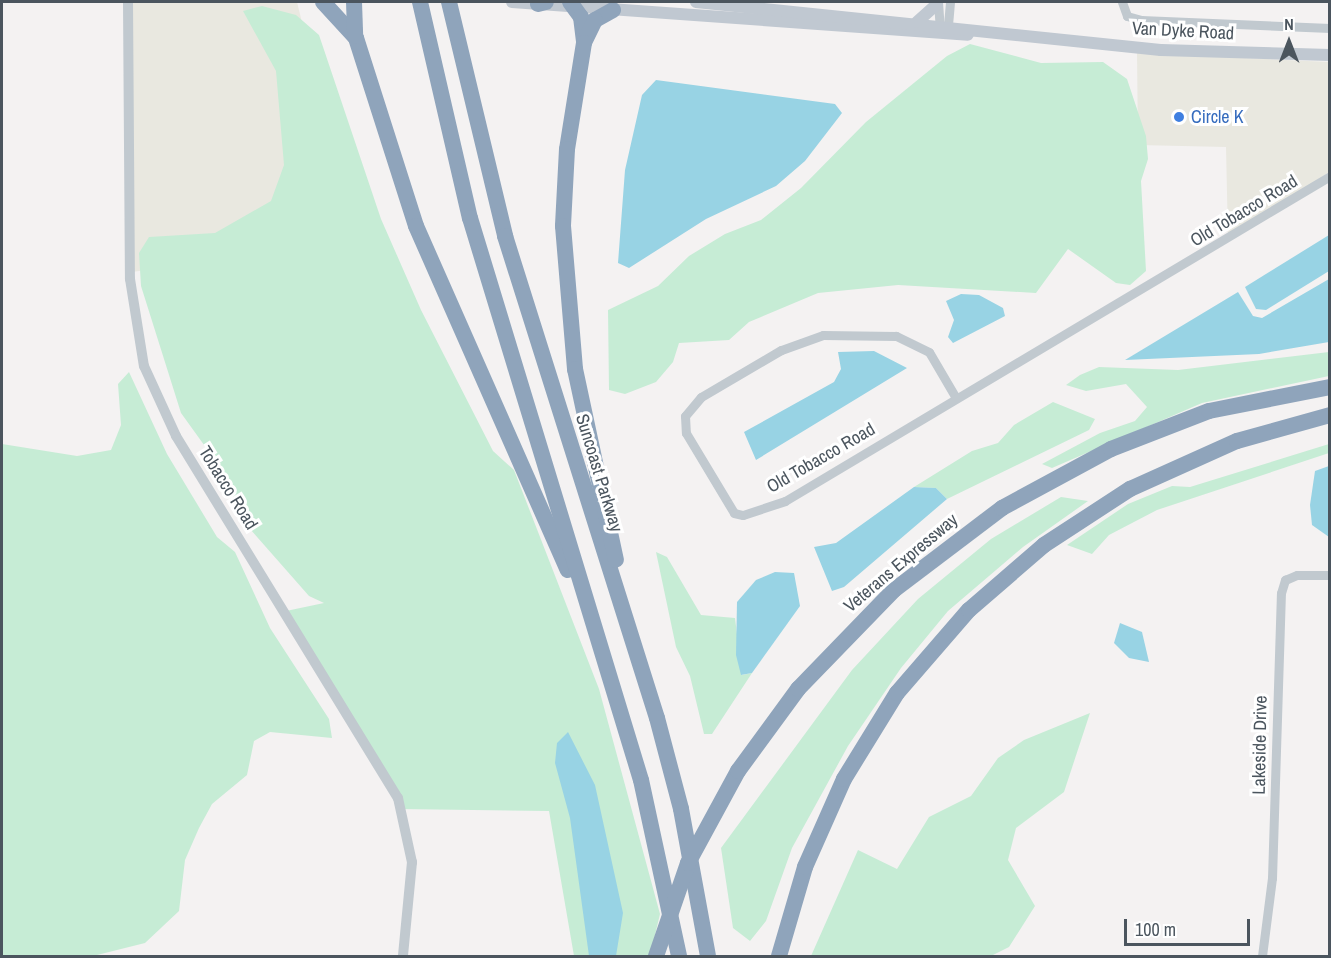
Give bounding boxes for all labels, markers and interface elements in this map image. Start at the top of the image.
north arrow [1259,12,1319,72]
text: N [1284,13,1294,35]
street label: Van Dyke Road [1131,18,1235,44]
place label: Circle K [1191,106,1243,128]
marker: Circle K [1172,110,1186,124]
street label: Old Tobacco Road [1186,170,1302,252]
street label: Suncoast Parkway [571,411,627,535]
street label: Old Tobacco Road [763,418,879,498]
street label: Tobacco Road [194,442,262,534]
street label: Veterans Expressway [840,509,962,617]
street label: Lakeside Drive [1248,695,1272,795]
scale bar [1127,907,1253,945]
text: 100 m [1135,917,1176,942]

